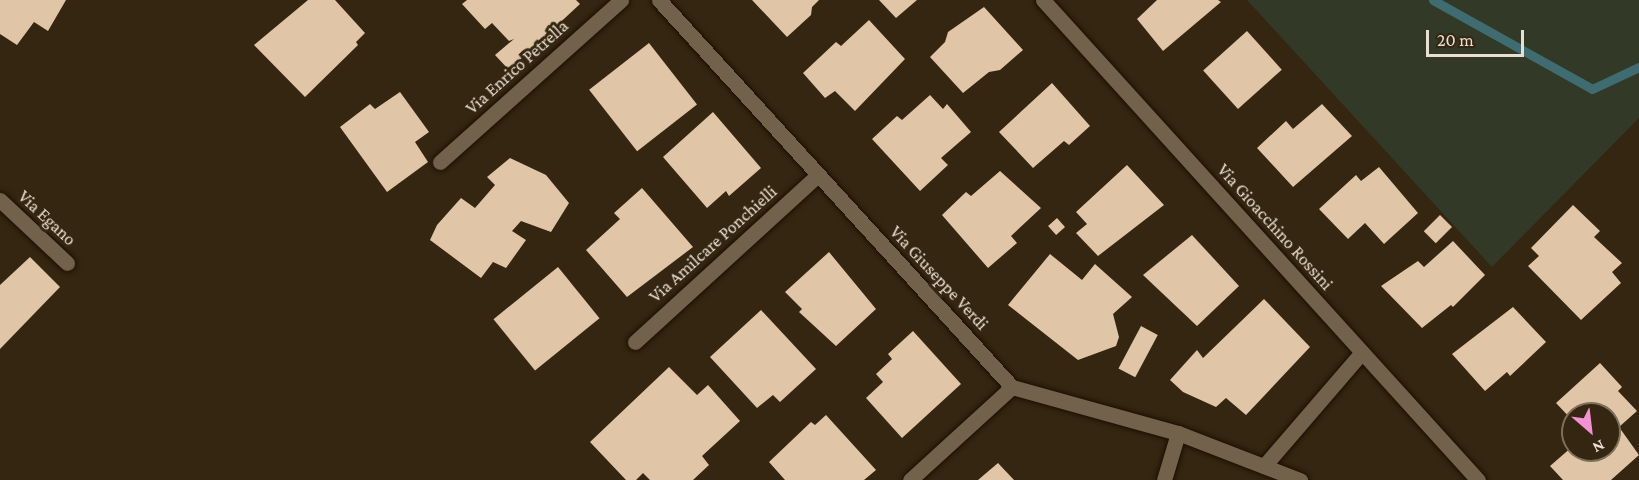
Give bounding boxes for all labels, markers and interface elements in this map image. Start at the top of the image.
street label: Via Enrico Petrella [461,15,573,119]
scale bar [1429,18,1526,56]
text: 20 m [1437,30,1474,50]
street label: Via Gioacchino Rossini [1213,159,1337,295]
street label: Via Amilcare Ponchielli [645,181,781,307]
street label: Via Egano [13,186,81,250]
street label: Via Giuseppe Verdi [885,221,993,335]
north arrow [1561,402,1621,462]
text: N [1590,437,1608,457]

